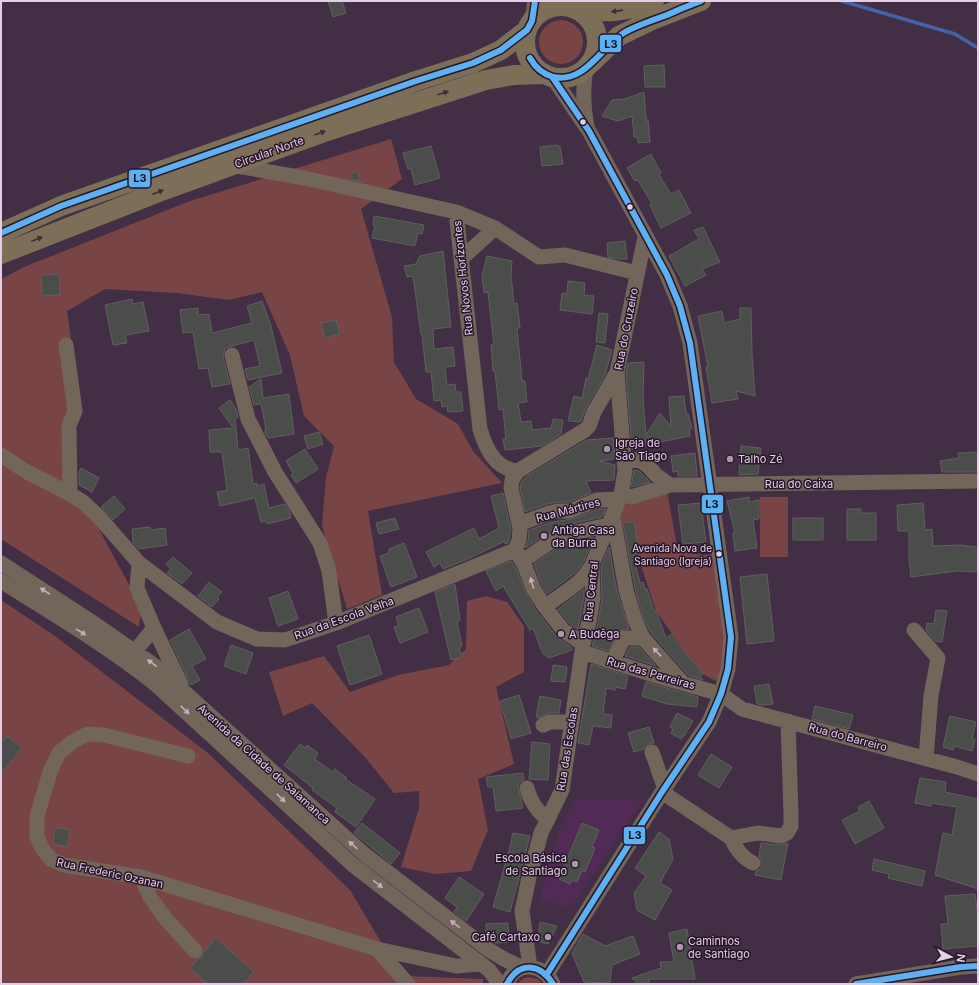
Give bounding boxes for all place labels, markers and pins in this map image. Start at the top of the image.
unlabelled marker [578,117,588,127]
unlabelled marker [625,202,635,212]
place label: Igreja de São Tiago [615,436,668,463]
marker: Igreja de São Tiago [602,444,612,454]
place label: Talho Zé [738,452,783,466]
marker: Talho Zé [725,454,735,464]
place label: Antiga Casa da Burra [552,523,615,550]
marker: Antiga Casa da Burra [539,531,549,541]
place label: Avenida Nova de Santiago (Igreja) [632,542,712,567]
marker: Avenida Nova de Santiago (Igreja) [714,549,724,559]
place label: A Budêga [569,627,619,641]
marker: A Budêga [556,629,566,639]
place label: Escola Básica de Santiago [495,851,567,878]
marker: Escola Básica de Santiago [570,859,580,869]
place label: Café Cartaxo [472,930,540,944]
marker: Café Cartaxo [543,932,553,942]
place label: Caminhos de Santiago [688,934,750,961]
marker: Caminhos de Santiago [675,942,685,952]

